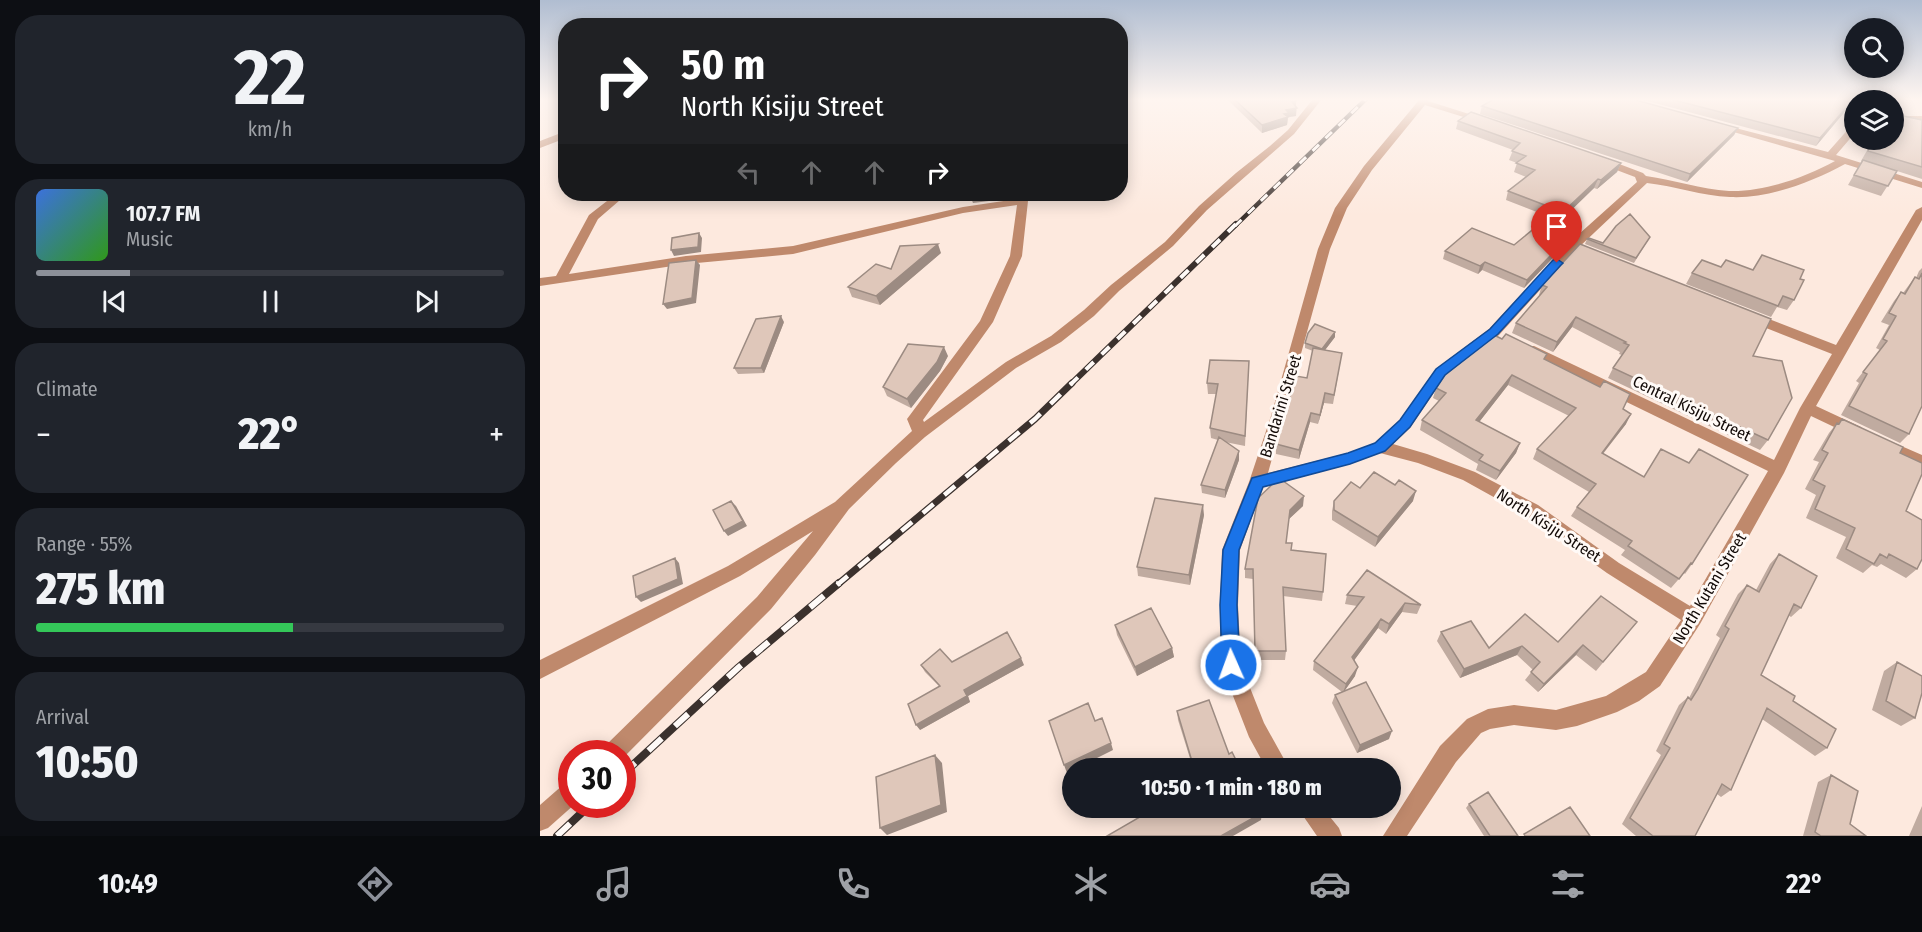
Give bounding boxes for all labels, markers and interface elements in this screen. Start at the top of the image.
map controls [1844,18,1904,150]
button: search [1844,18,1904,78]
text: 22 [234,31,306,125]
text: 50 m [681,40,765,90]
icon: right [582,42,660,120]
button: layers [1844,90,1904,150]
text: North Kisiju Street [681,91,884,123]
text: km/h [248,117,292,141]
icon: left [732,156,765,189]
icon: ahead [795,156,828,189]
icon: ahead [858,156,891,189]
icon: right [921,156,954,189]
text: 107.7 FM [126,200,200,227]
pin [1531,201,1582,263]
icon: arrive [1540,210,1573,243]
text: Music [126,227,173,251]
icon: previous [98,285,131,318]
icon: pause [254,285,287,318]
icon: next [410,285,443,318]
street label: Bandarini Street [1256,352,1305,460]
street label: Central Kisiju Street [1630,372,1755,446]
text: Climate [36,377,98,401]
text: 22° [238,407,302,461]
text: − [36,415,51,455]
text: + [489,415,504,455]
street label: North Kisiju Street [1493,485,1605,566]
street label: North Kutani Street [1669,529,1751,647]
text: Range · 55% [36,532,132,556]
text: 275 km [36,562,165,616]
position arrow [1199,633,1263,697]
text: Arrival [36,705,89,729]
text: 10:50 [36,735,139,789]
speed limit sign: 30 [558,740,636,818]
text: 10:50 · 1 min · 180 m [1141,774,1322,801]
icon: directions [354,863,396,905]
icon: music [593,863,635,905]
icon: phone [832,863,874,905]
icon: climate [1070,863,1112,905]
icon: car [1309,863,1351,905]
icon: filters [1547,863,1589,905]
text: 10:49 [98,868,158,900]
text: 22° [1786,868,1824,900]

